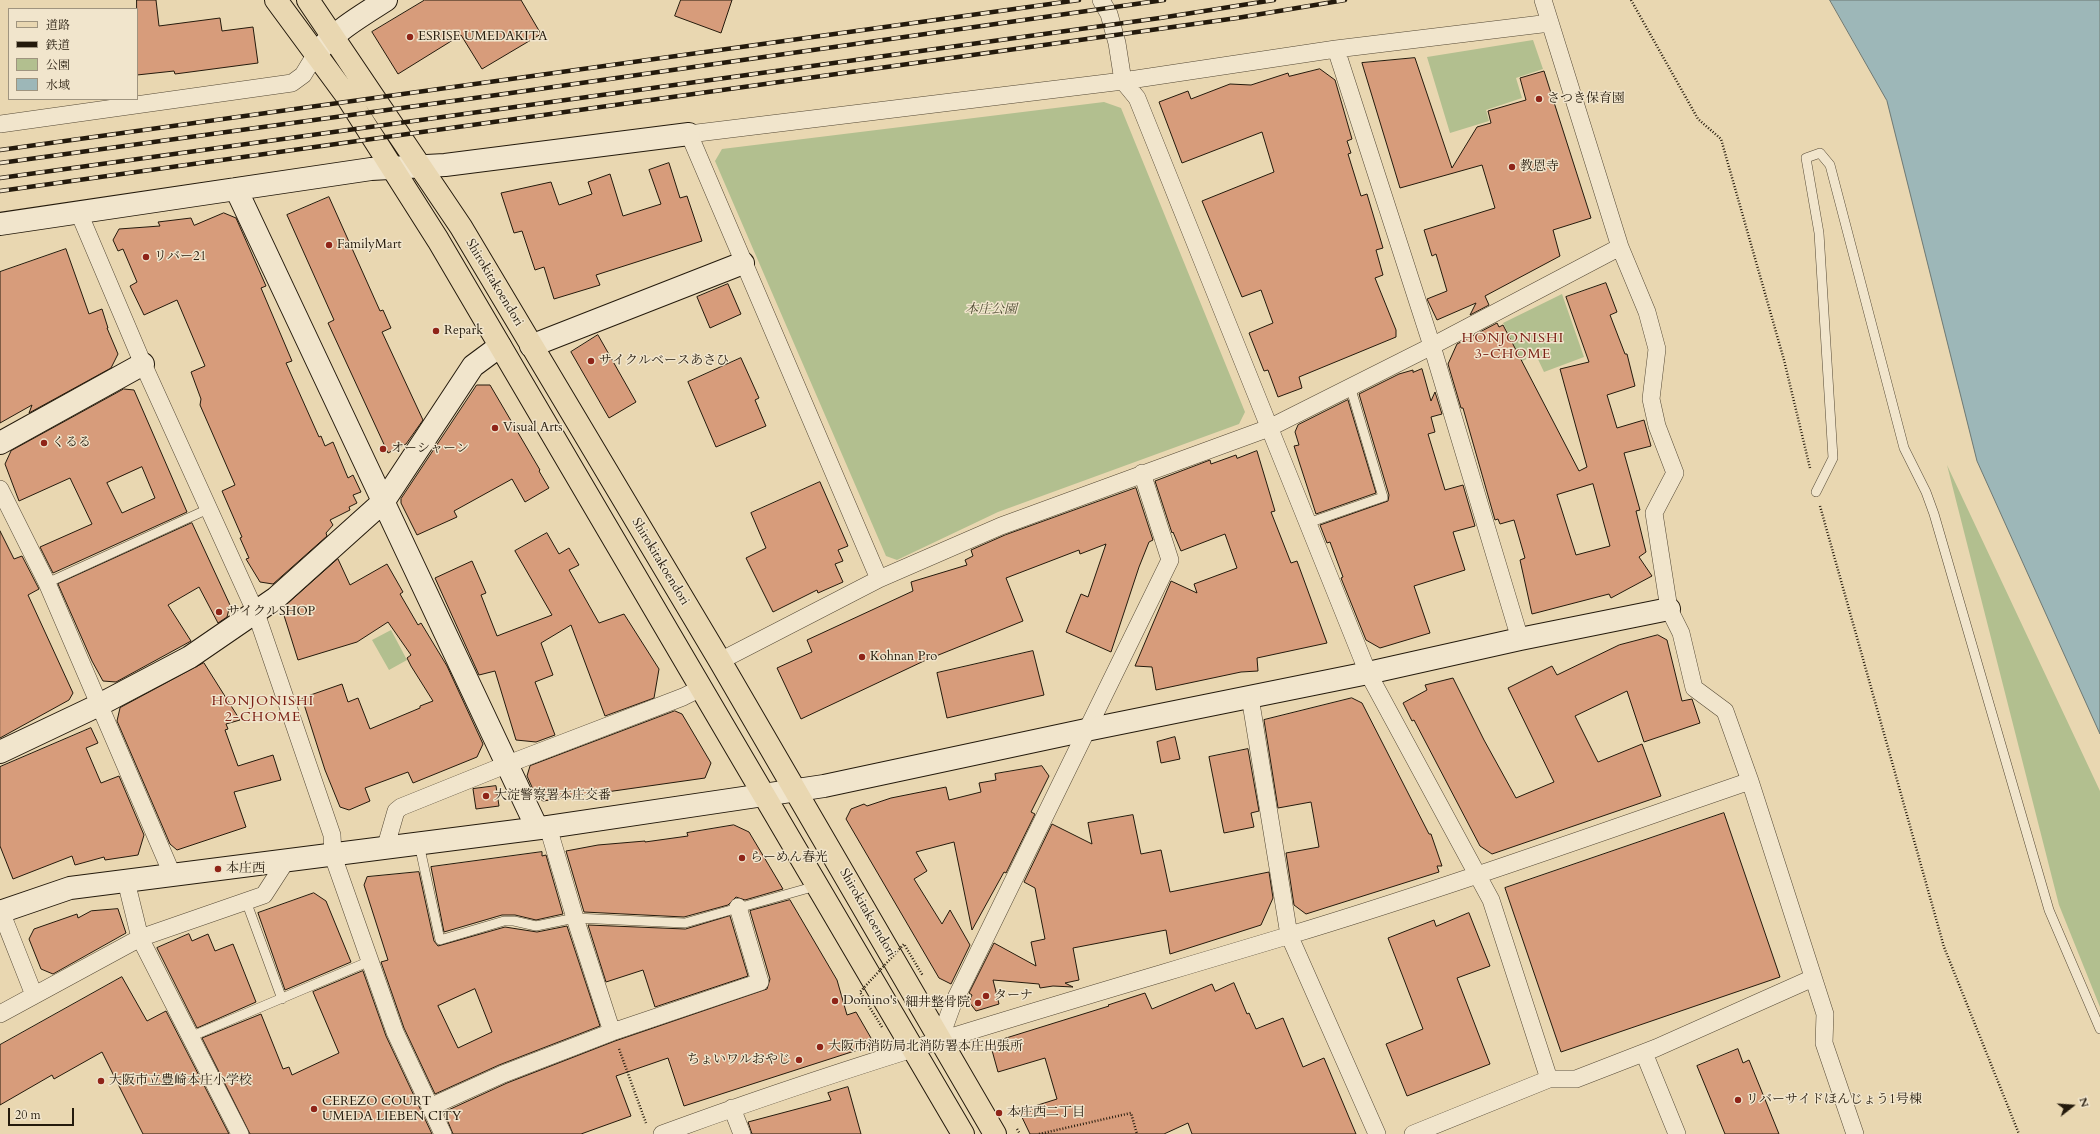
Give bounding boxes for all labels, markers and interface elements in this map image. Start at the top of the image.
legend [8,8,138,100]
text: 道路 [46,17,70,33]
place label: ESRISE UMEDAKITA [418,29,548,45]
marker: ESRISE UMEDAKITA [405,32,415,42]
text: 鉄道 [46,37,70,53]
text: 公園 [46,57,70,73]
text: 水域 [46,77,70,93]
place label: さつき保育園 [1547,91,1625,107]
marker: さつき保育園 [1534,94,1544,104]
place label: 教恩寺 [1520,159,1559,175]
marker: 教恩寺 [1507,162,1517,172]
place label: FamilyMart [337,237,402,253]
street label: Shirokitakoendori [462,237,526,329]
marker: FamilyMart [324,240,334,250]
place label: リバー21 [154,249,206,265]
marker: リバー21 [141,252,151,262]
park label: 本庄公園 [965,302,1017,318]
place label: Repark [444,323,483,339]
marker: Repark [431,326,441,336]
district label: HONJONISHI 3-CHOME [1462,331,1564,364]
place label: サイクルベースあさひ [599,353,729,369]
marker: サイクルベースあさひ [586,356,596,366]
place label: Visual Arts [503,420,563,436]
marker: Visual Arts [490,423,500,433]
place label: くるる [52,435,91,451]
marker: くるる [39,438,49,448]
place label: オーシャーン [391,441,469,457]
marker: オーシャーン [378,444,388,454]
street label: Shirokitakoendori [628,516,692,608]
place label: サイクルSHOP [227,604,315,620]
marker: サイクルSHOP [214,607,224,617]
place label: Kohnan Pro [870,649,937,665]
marker: Kohnan Pro [857,652,867,662]
district label: HONJONISHI 2-CHOME [212,694,314,726]
place label: 大淀警察署本庄交番 [494,788,611,804]
marker: 大淀警察署本庄交番 [481,791,491,801]
place label: らーめん春光 [750,850,828,866]
marker: らーめん春光 [737,853,747,863]
place label: 本庄西 [226,861,265,877]
marker: 本庄西 [213,864,223,874]
street label: Shirokitakoendori [835,866,899,960]
place label: ターナ [994,988,1033,1004]
marker: ターナ [981,991,991,1001]
place label: Domino's [843,993,897,1009]
place label: 細井整骨院 [905,995,970,1011]
marker: Domino's [830,996,840,1006]
marker: 細井整骨院 [973,998,983,1008]
place label: 大阪市消防局北消防署本庄出張所 [828,1039,1023,1055]
marker: 大阪市消防局北消防署本庄出張所 [815,1042,825,1052]
place label: ちょいワルおやじ [687,1052,791,1068]
marker: ちょいワルおやじ [794,1055,804,1065]
place label: 大阪市立豊崎本庄小学校 [109,1073,252,1089]
marker: 大阪市立豊崎本庄小学校 [96,1076,106,1086]
north arrow [2052,1086,2092,1126]
place label: リバーサイドほんじょう1号棟 [1746,1092,1922,1108]
place label: CEREZO COURT UMEDA LIEBEN CITY [322,1094,462,1125]
marker: リバーサイドほんじょう1号棟 [1733,1095,1743,1105]
text: N [2075,1096,2093,1109]
scale bar [10,1100,76,1126]
marker: CEREZO COURT UMEDA LIEBEN CITY [309,1104,319,1114]
place label: 本庄西二丁目 [1007,1105,1085,1121]
text: 20 m [15,1107,41,1123]
marker: 本庄西二丁目 [994,1108,1004,1118]

